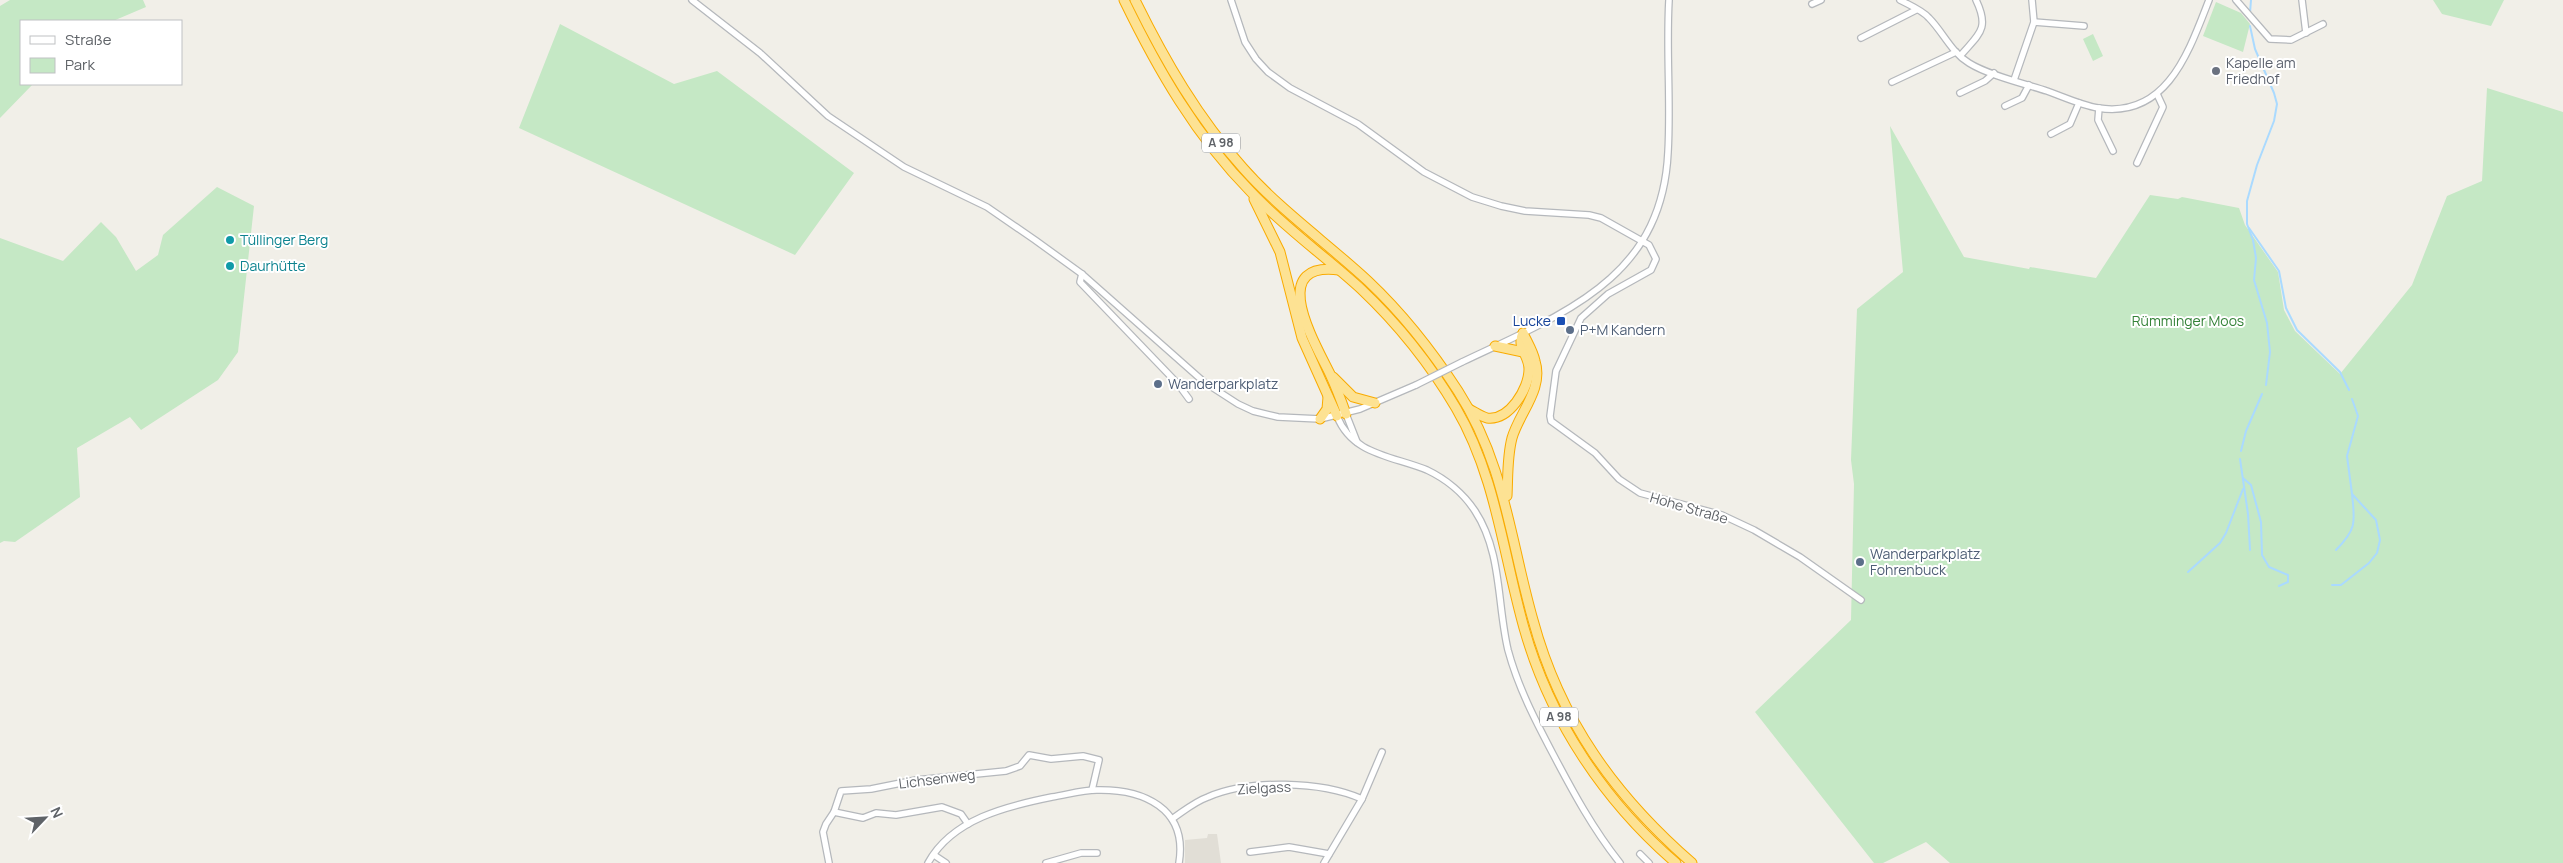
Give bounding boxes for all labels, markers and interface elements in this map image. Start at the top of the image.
legend [20,20,182,85]
text: Straße [65,29,112,50]
place label: Kapelle am Friedhof [2226,53,2296,88]
text: Park [65,54,95,75]
marker: Kapelle am Friedhof [2210,65,2222,77]
road number: A 98 [1202,134,1240,152]
place label: Tüllinger Berg [240,230,328,249]
marker: Tüllinger Berg [224,234,236,246]
place label: Daurhütte [240,256,306,275]
marker: Daurhütte [224,260,236,272]
place label: Lucke [1513,311,1551,330]
park label: Rümminger Moos [2132,311,2244,330]
marker: Lucke [1555,315,1567,327]
place label: P+M Kandern [1580,320,1665,339]
marker: P+M Kandern [1564,324,1576,336]
place label: Wanderparkplatz [1168,374,1278,393]
marker: Wanderparkplatz [1152,378,1164,390]
street label: Hohe Straße [1648,487,1730,528]
place label: Wanderparkplatz Fohrenbuck [1870,544,1980,579]
marker: Wanderparkplatz Fohrenbuck [1854,556,1866,568]
road number: A 98 [1540,708,1578,726]
street label: Lichsenweg [898,764,976,793]
street label: Zielgass [1236,777,1291,798]
north arrow [20,793,70,843]
text: N [46,804,68,821]

